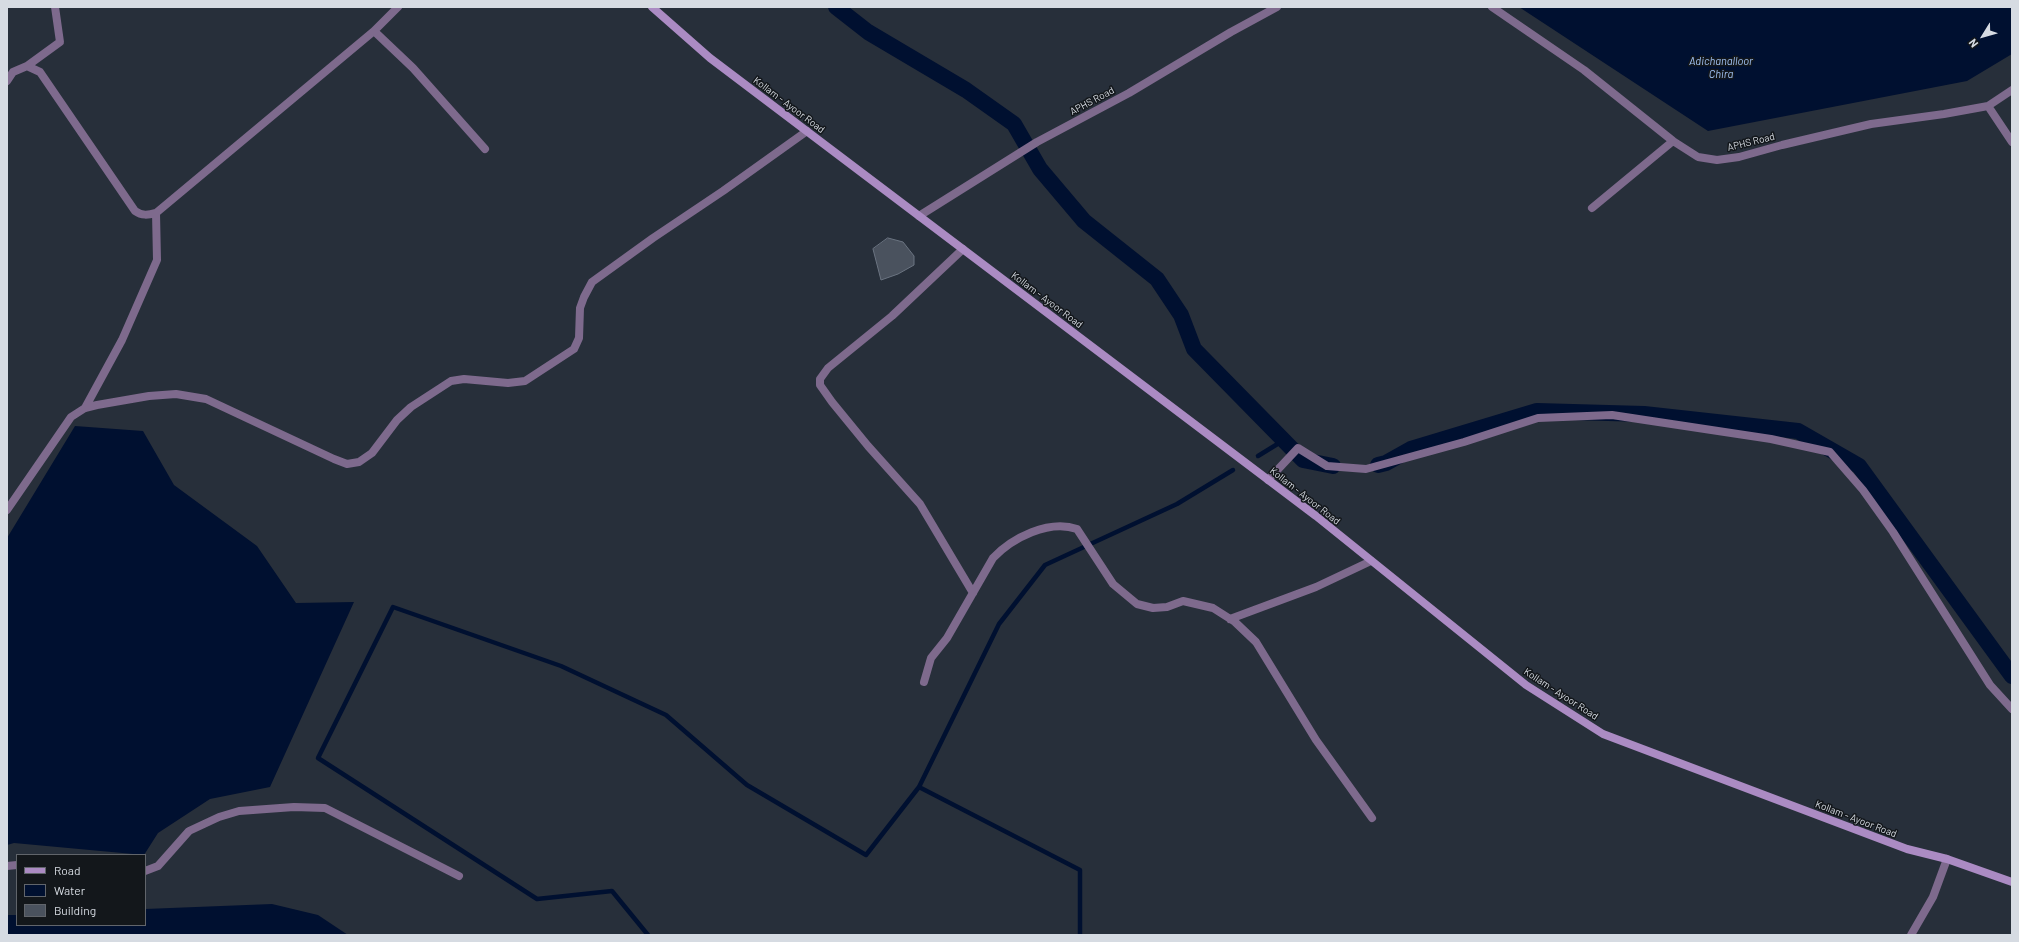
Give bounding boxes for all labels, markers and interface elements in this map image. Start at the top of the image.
north arrow [1963,16,2003,56]
text: N [1966,37,1980,50]
water label: Adichanalloor Chira [1689,54,1753,80]
street label: Kollam - Ayoor Road [751,74,827,136]
street label: APHS Road [1068,84,1116,118]
street label: APHS Road [1726,130,1776,154]
street label: Kollam - Ayoor Road [1009,269,1085,331]
street label: Kollam - Ayoor Road [1267,465,1343,527]
street label: Kollam - Ayoor Road [1522,665,1600,723]
street label: Kollam - Ayoor Road [1814,798,1898,840]
legend [16,854,146,926]
text: Road [54,863,81,877]
text: Water [54,883,85,897]
text: Building [54,903,96,917]

